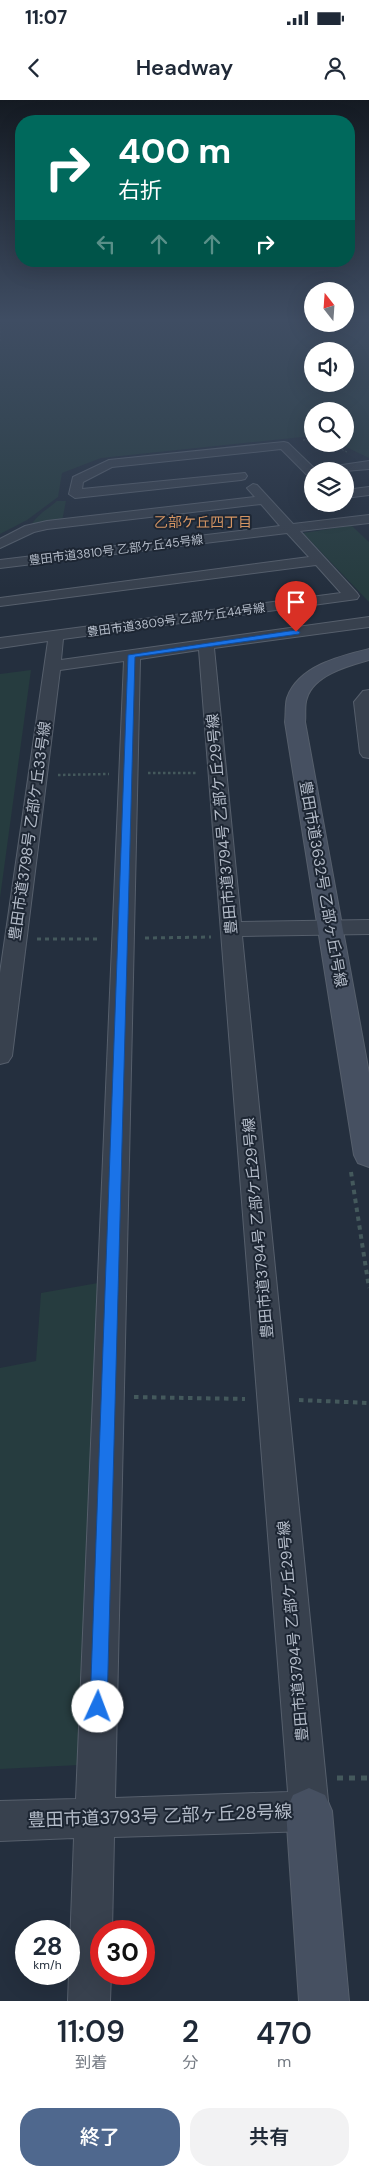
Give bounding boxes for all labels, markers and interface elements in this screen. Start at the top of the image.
text: 11:07 [25,5,67,30]
text: Headway [136,53,233,82]
icon: back [20,54,48,82]
icon: person [321,54,349,82]
text: 400 m [118,128,231,174]
icon: right [35,135,100,200]
text: 右折 [118,176,162,205]
icon: left [92,230,120,258]
icon: ahead [145,230,173,258]
icon: ahead [198,230,226,258]
icon: right [251,230,279,258]
north arrow [304,282,354,332]
map controls [304,282,354,512]
button: sound [304,342,354,392]
button: search [304,402,354,452]
button: layers [304,462,354,512]
district label: 乙部ケ丘四丁目 [154,513,252,531]
street label: 豊田市道3810号 乙部ケ丘45号線 [28,531,204,569]
pin [275,581,317,632]
icon: arrive [282,588,310,616]
street label: 豊田市道3809号 乙部ケ丘44号線 [86,600,266,640]
street label: 豊田市道3794号 乙部ケ丘29号線 [202,713,242,935]
street label: 豊田市道3798号 乙部ケ丘33号線 [5,720,55,942]
street label: 豊田市道3632号 乙部ヶ丘1号線 [295,779,351,989]
street label: 豊田市道3794号 乙部ケ丘29号線 [238,1117,278,1339]
street label: 豊田市道3794号 乙部ケ丘29号線 [273,1520,313,1742]
position arrow [71,1680,123,1732]
street label: 豊田市道3793号 乙部ヶ丘28号線 [27,1799,293,1833]
speed limit sign: 30 [90,1920,155,1985]
text: 28 [32,1930,63,1963]
text: km/h [33,1957,62,1973]
text: 11:09 [57,2012,125,2051]
text: 2 [182,2012,199,2051]
text: 470 [256,2014,312,2053]
text: m [277,2051,291,2072]
text: 到着 [75,2052,107,2073]
text: 分 [183,2052,199,2073]
button: 終了 [20,2108,180,2166]
button: 共有 [190,2108,349,2166]

